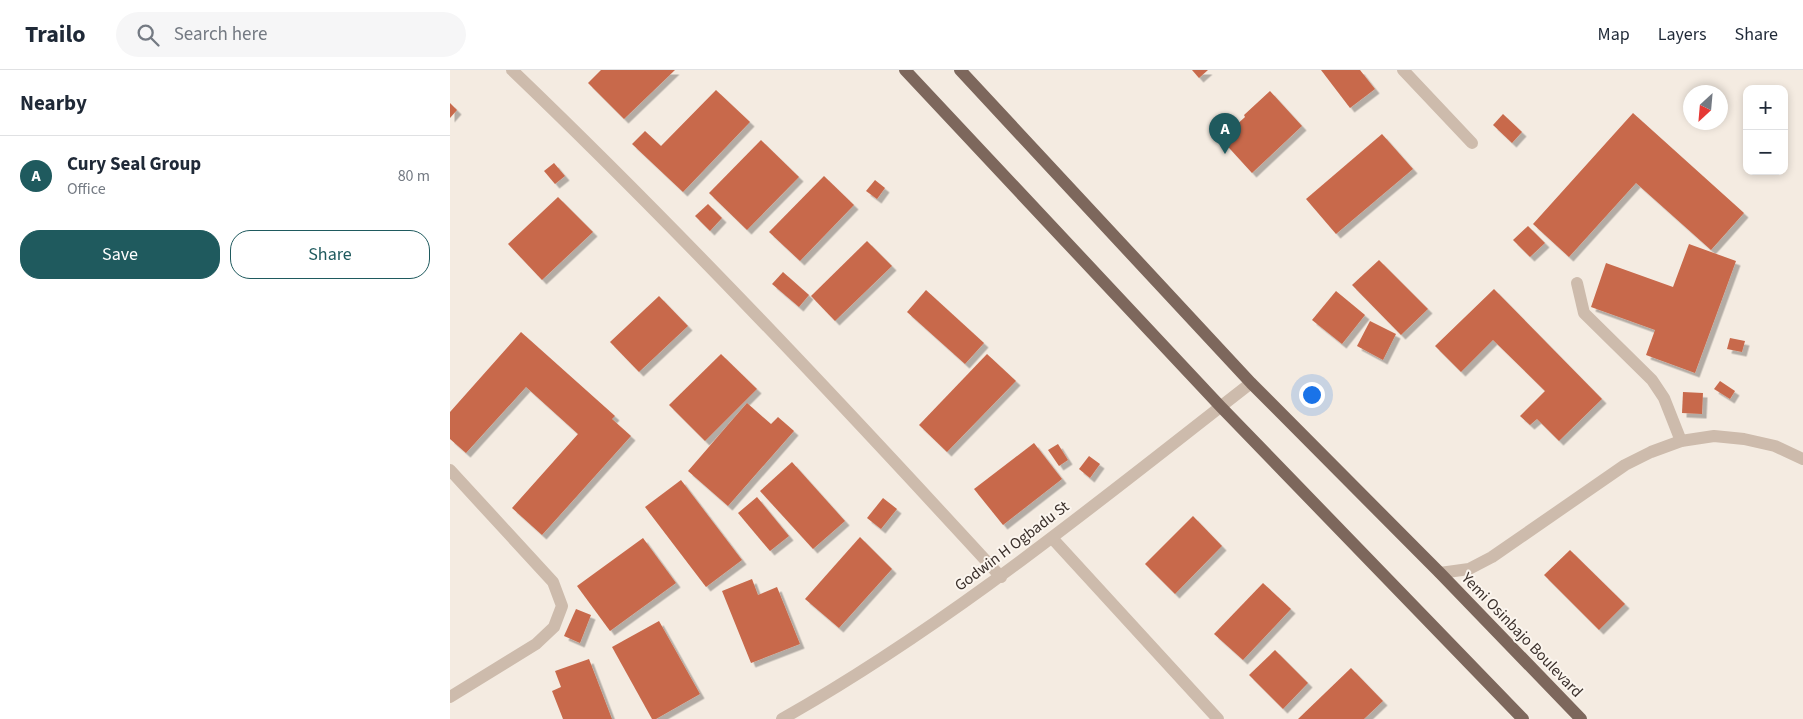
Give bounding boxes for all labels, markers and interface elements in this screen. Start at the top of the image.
search box [116,12,466,57]
text: Trailo [25,17,86,52]
icon: search [134,21,162,49]
text: Search here [174,21,267,48]
text: Map [1598,22,1630,47]
text: Layers [1658,22,1707,47]
text: Share [1735,22,1778,47]
north arrow [1683,85,1728,130]
map controls [1743,85,1788,175]
button: + [1743,85,1788,130]
text: Nearby [20,88,87,118]
pin: A [1209,113,1241,154]
button: − [1743,130,1788,175]
text: Cury Seal Group [67,151,201,178]
text: A [31,165,41,187]
text: 80 m [398,165,430,187]
text: Office [67,178,106,200]
button: Save [20,230,220,279]
button: Share [230,230,430,279]
your location [1299,382,1325,408]
street label: Godwin H Ogbadu St [950,495,1074,596]
street label: Yemi Osinbajo Boulevard [1456,567,1588,702]

